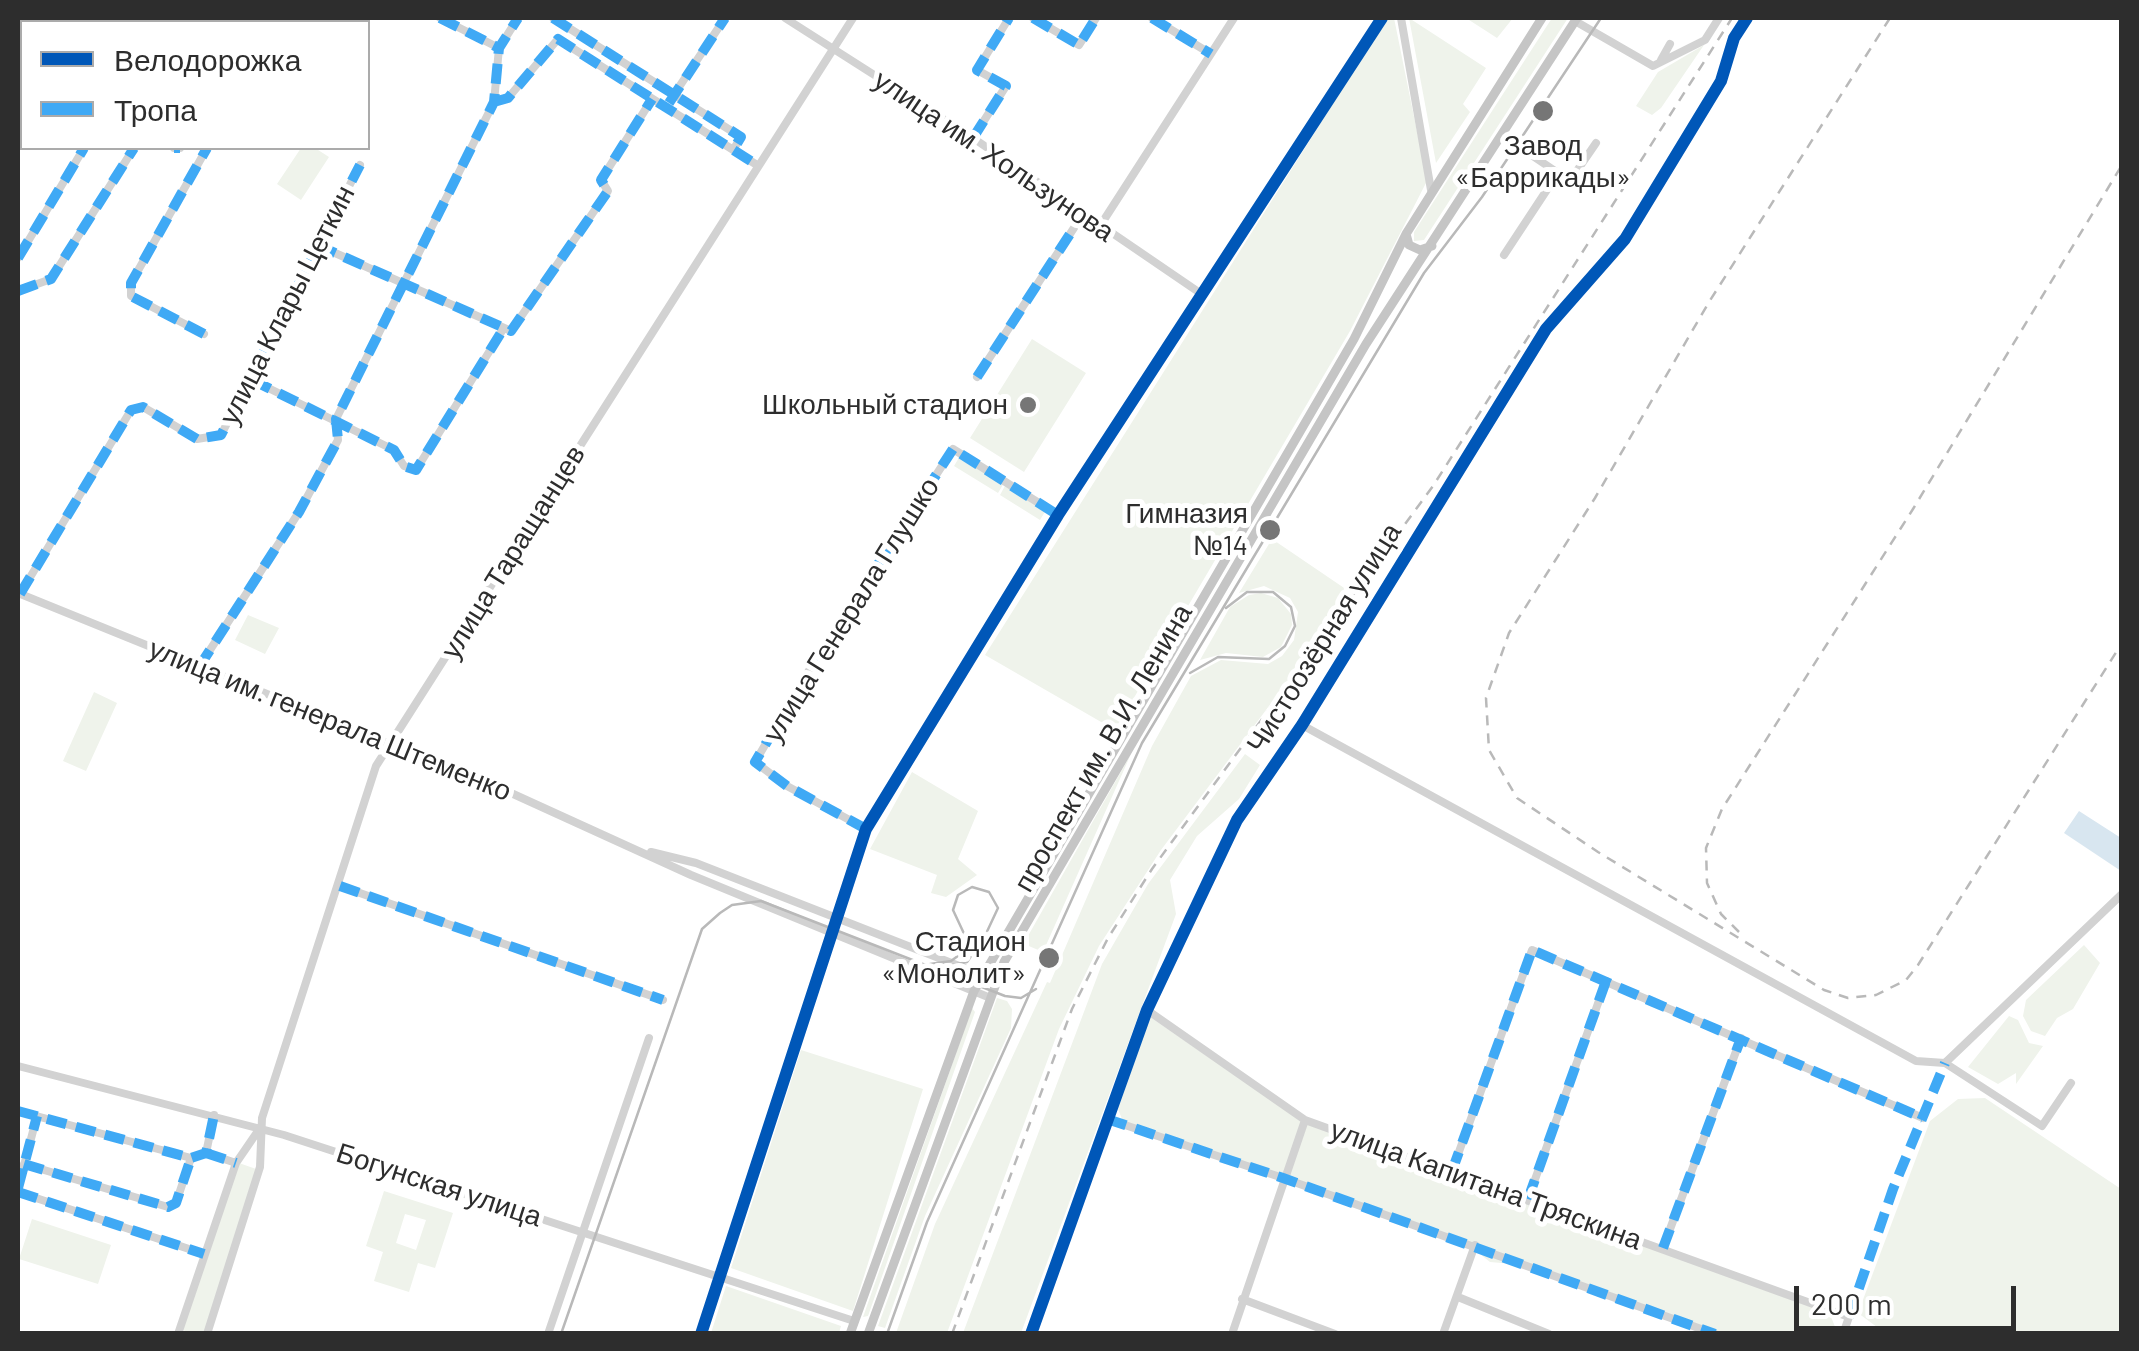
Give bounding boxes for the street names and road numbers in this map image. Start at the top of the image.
street label: улица им. Хользунова [867,63,1121,249]
street label: улица Клары Цеткин [212,180,362,430]
street label: улица Таращанцев [434,439,592,665]
street label: улица Генерала Глушко [756,471,946,749]
street label: Чистоозёрная улица [1240,517,1408,759]
street label: проспект им. В.И. Ленина [1007,598,1199,898]
street label: улица им. генерала Штеменко [144,632,516,808]
street label: улица Капитана Тряскина [1326,1113,1646,1257]
street label: Богунская улица [332,1136,546,1234]

